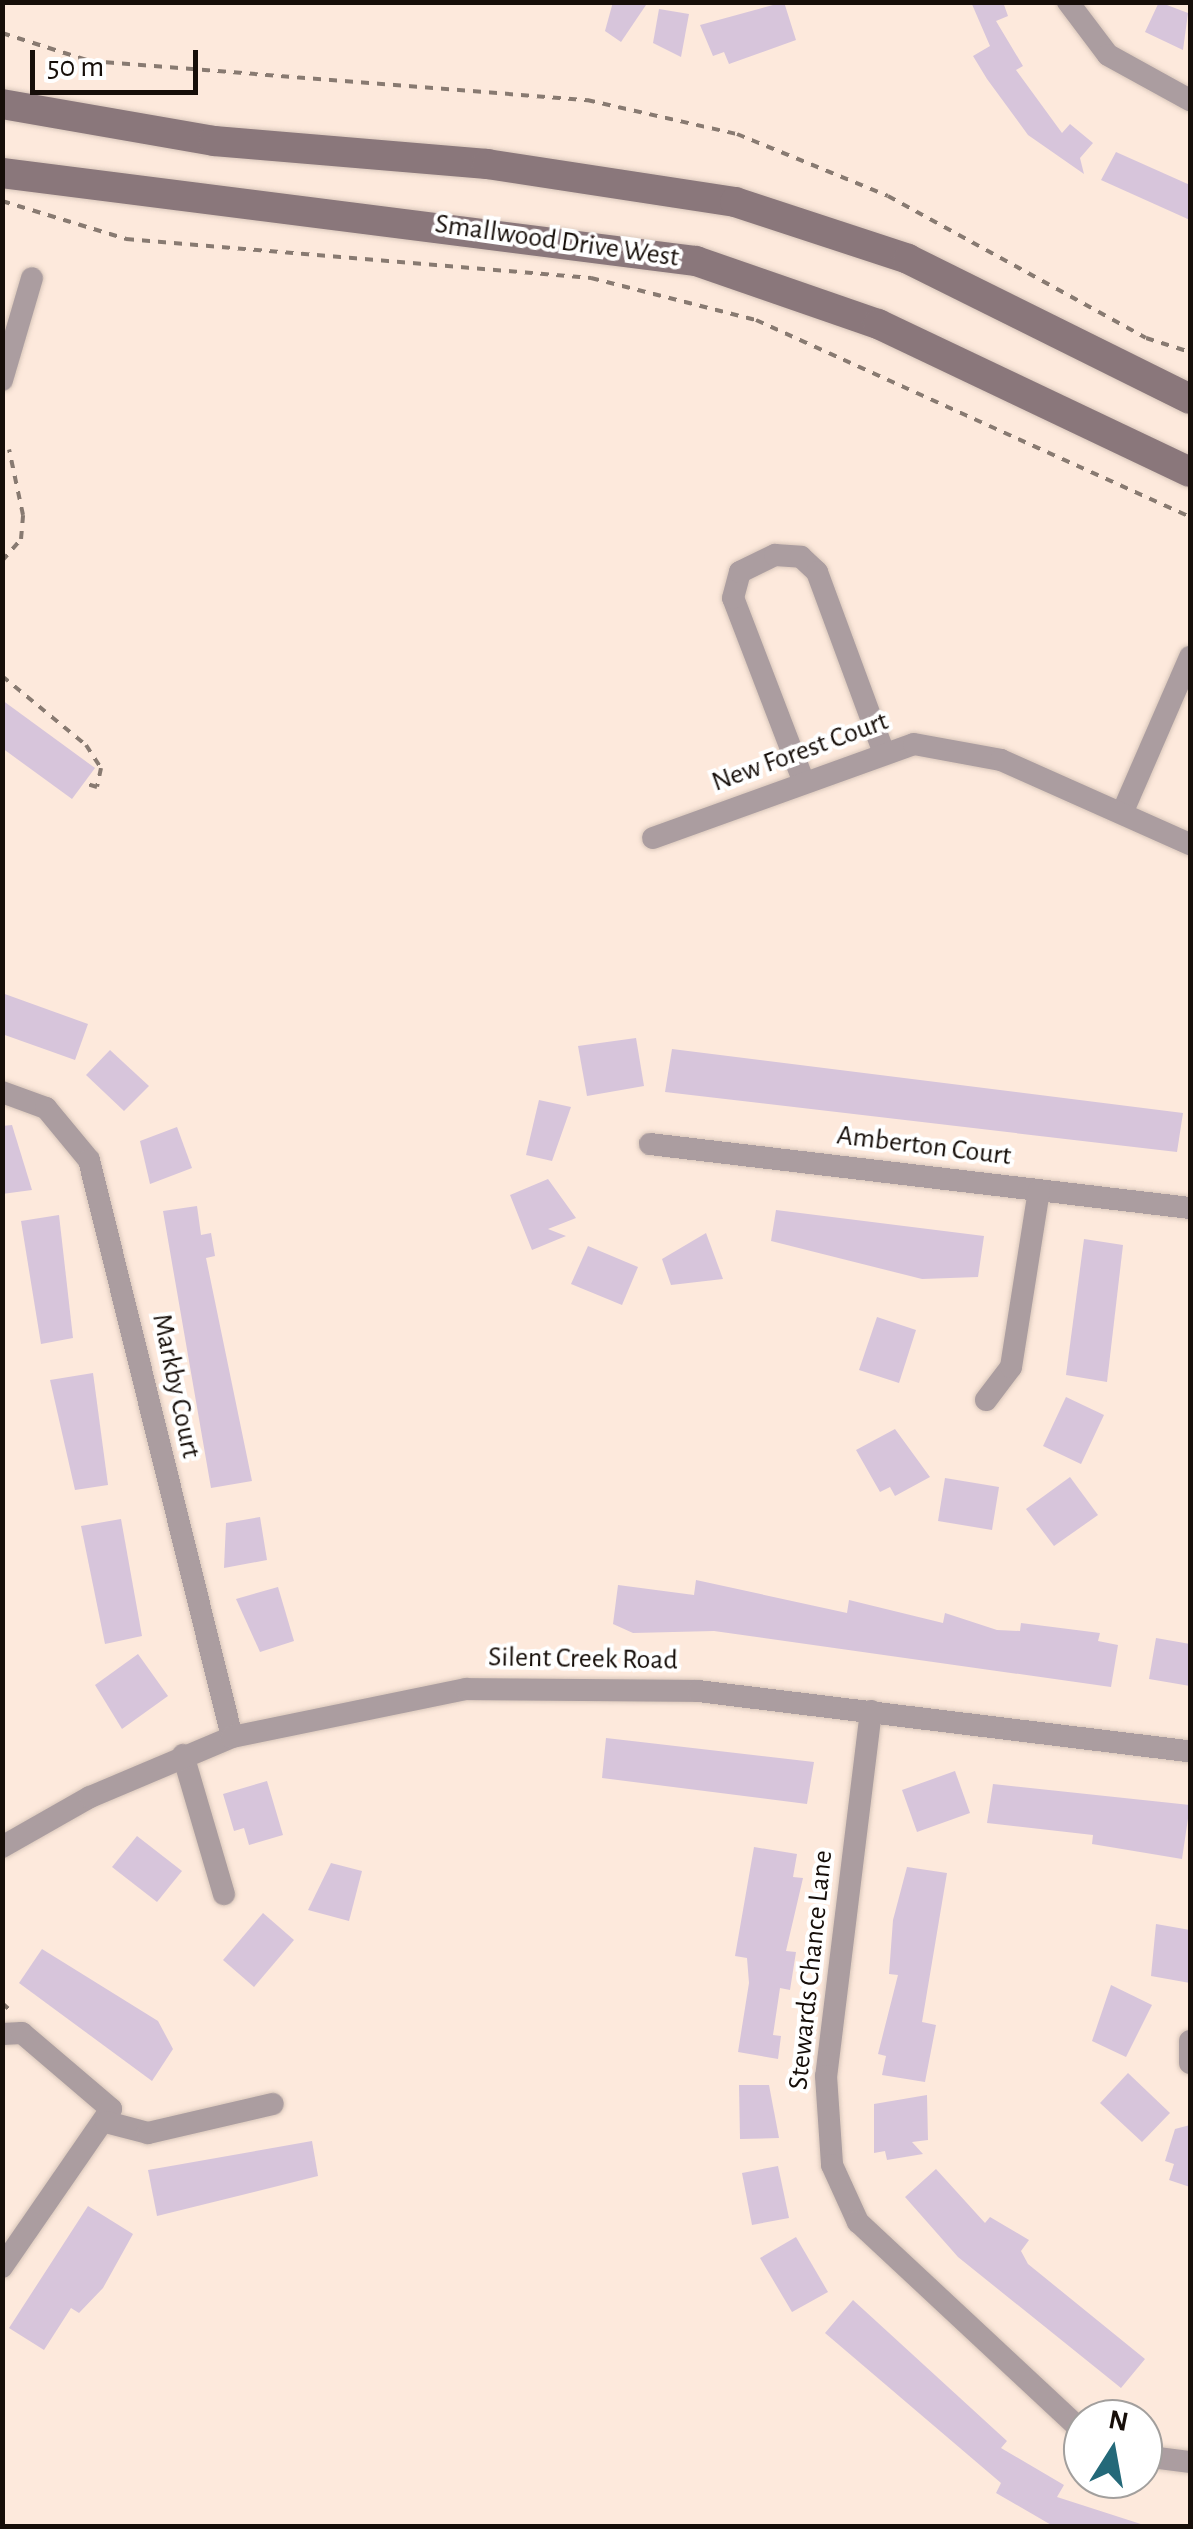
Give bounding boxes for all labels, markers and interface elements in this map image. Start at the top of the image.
scale bar [35,30,202,92]
text: 50 m [47,52,104,82]
street label: Smallwood Drive West [433,207,681,275]
street label: New Forest Court [707,705,893,799]
street label: Amberton Court [835,1119,1013,1173]
street label: Markby Court [144,1311,208,1461]
street label: Silent Creek Road [488,1641,678,1677]
street label: Stewards Chance Lane [782,1849,840,2091]
north arrow [1063,2399,1163,2499]
text: N [1106,2406,1131,2437]

